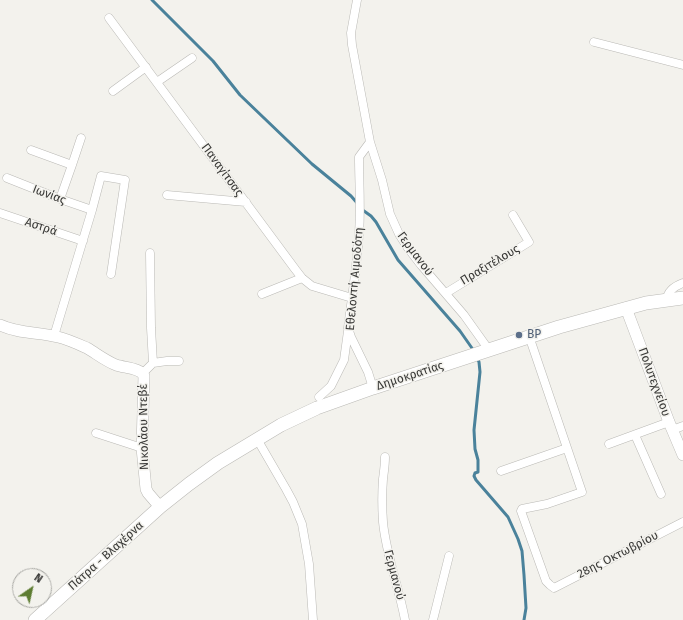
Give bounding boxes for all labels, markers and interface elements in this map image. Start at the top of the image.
street label: Παναγίτσας [198,141,246,199]
street label: Ιωνίας [30,182,68,208]
street label: Αστρά [23,215,59,239]
street label: Εθελοντή Αιμοδότη [343,227,367,331]
street label: Γερμανού [394,229,436,279]
street label: Πραξιτέλους [458,242,522,288]
place label: BP [527,328,541,342]
marker: BP [514,330,524,340]
street label: Πολυτεχνείου [635,346,673,418]
street label: Δημοκρατίας [375,358,445,394]
street label: Νικολάου Ντεβέ [136,384,152,470]
street label: Πάτρα - Βλαχέρνα [65,518,147,594]
street label: 28ης Οκτωβρίου [575,528,661,582]
street label: Γερμανού [380,548,408,602]
north arrow [12,568,52,608]
text: N [32,571,45,586]

